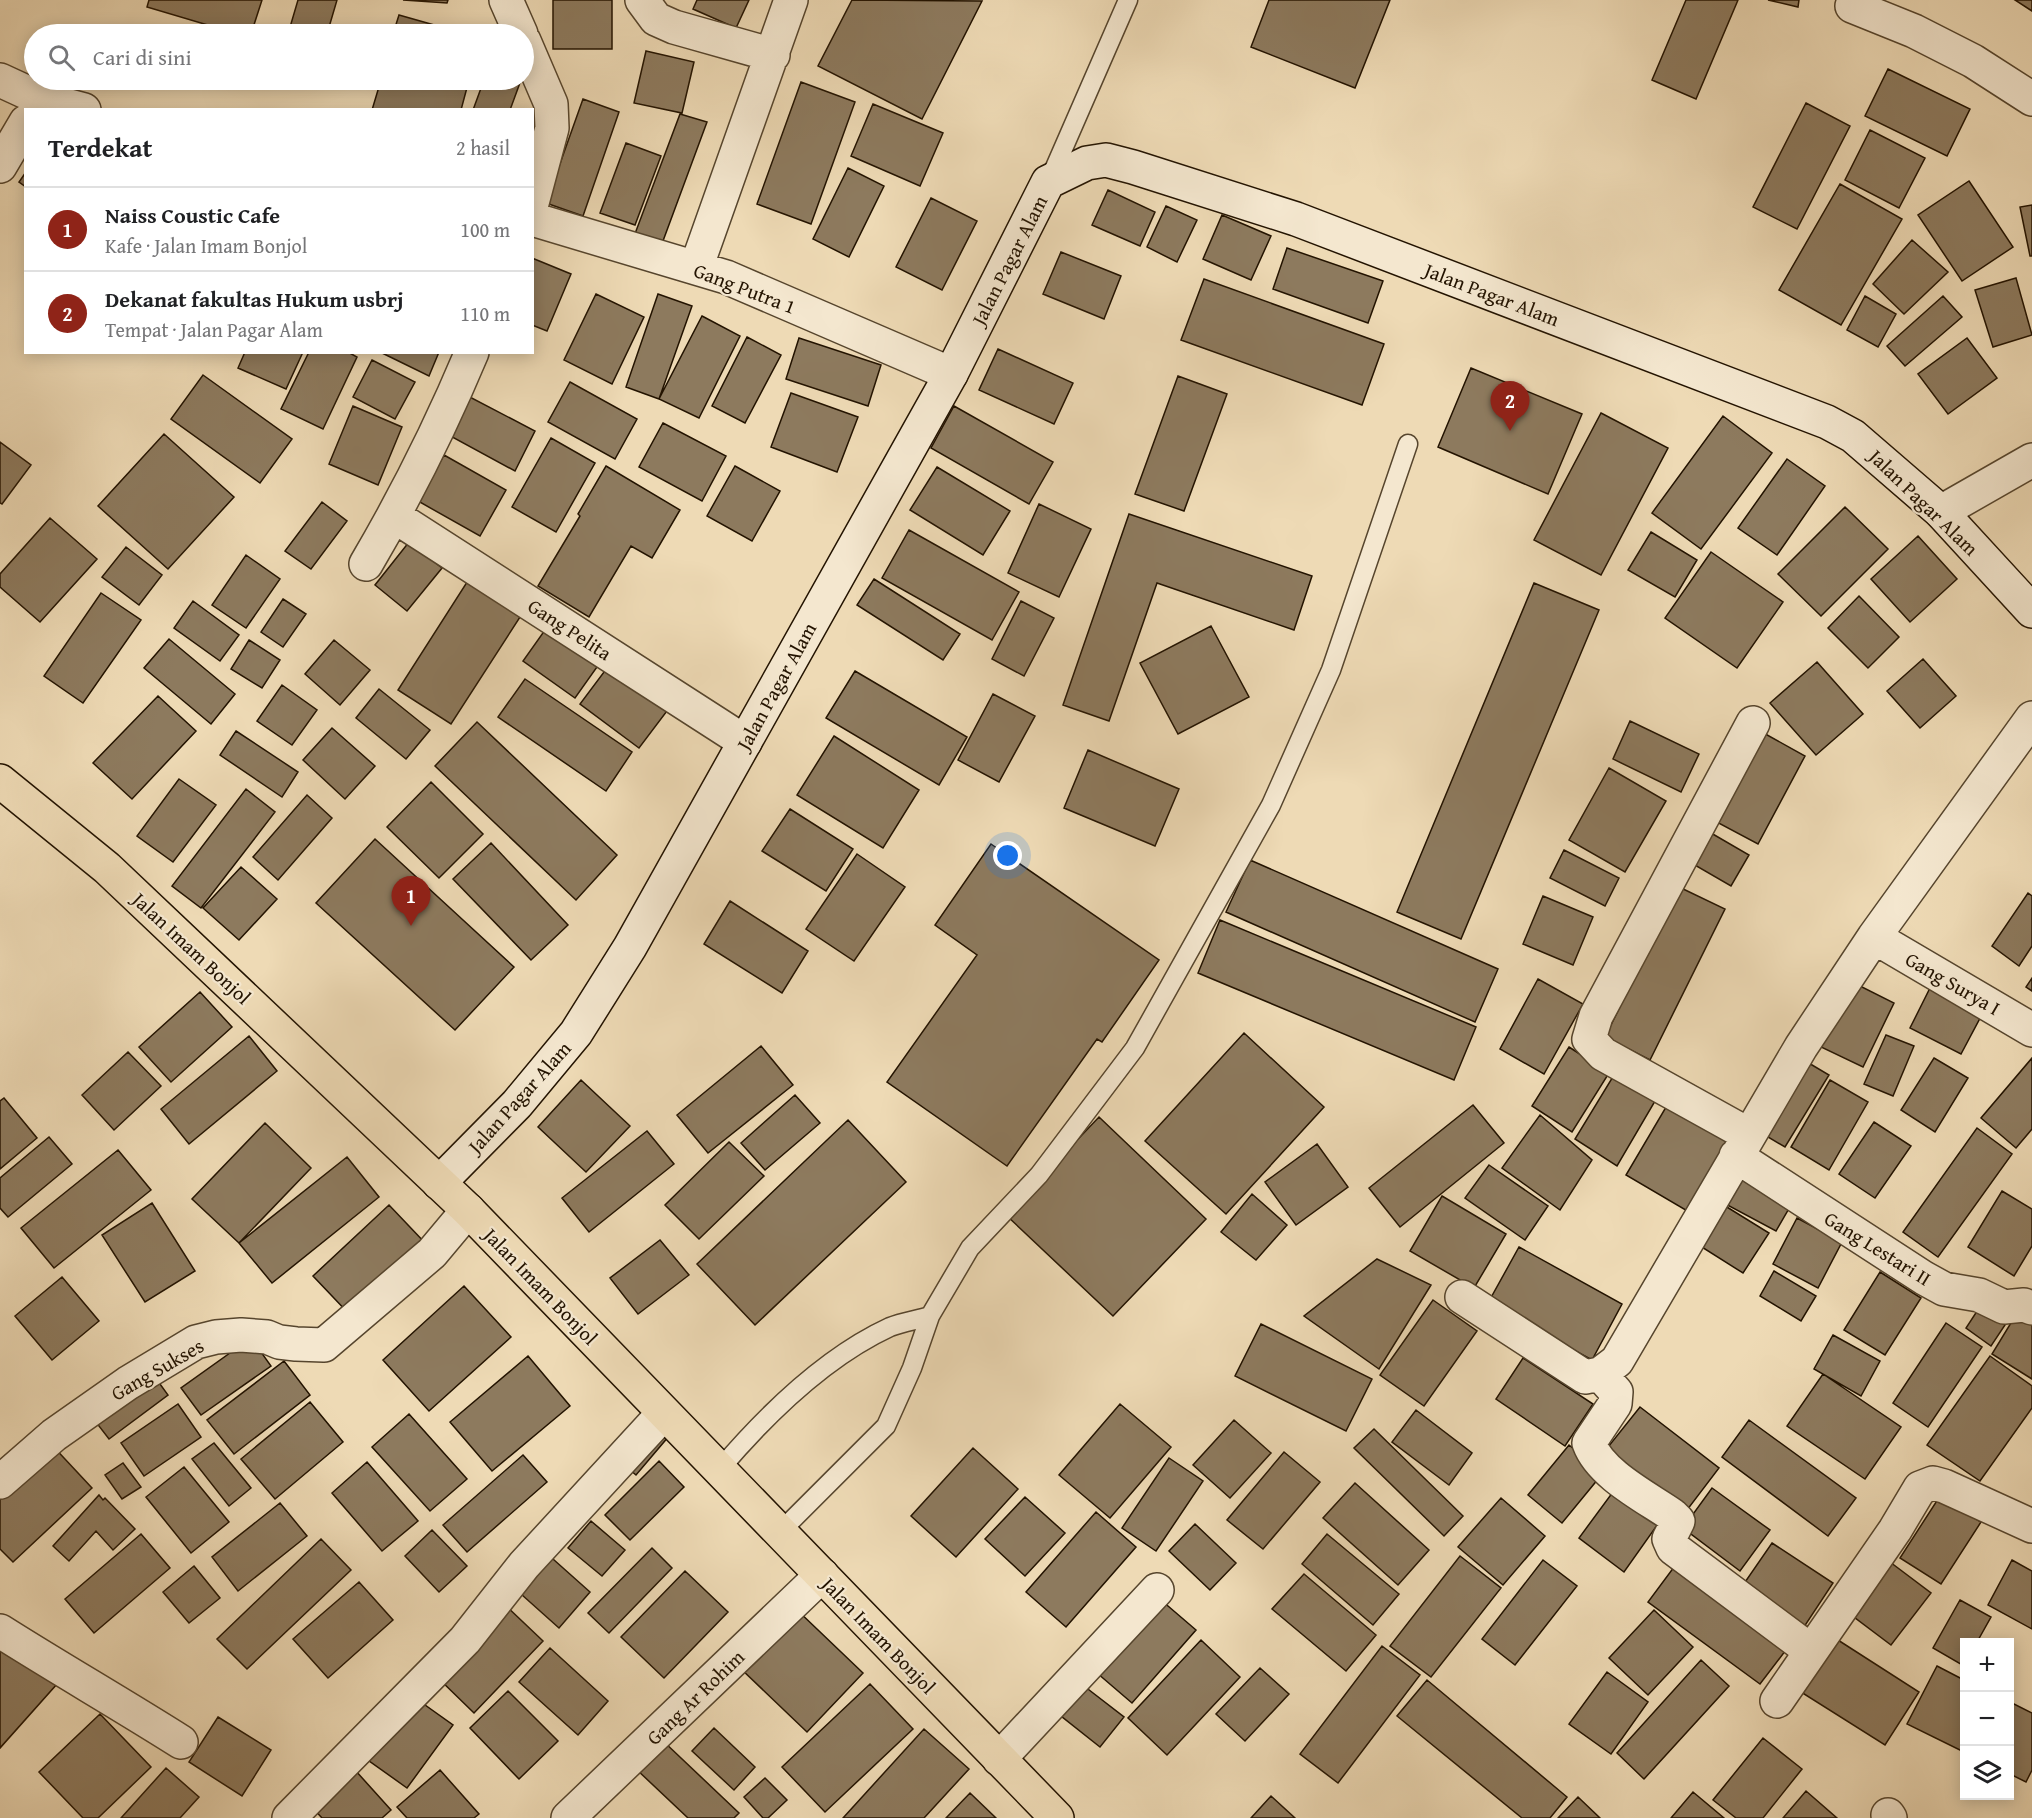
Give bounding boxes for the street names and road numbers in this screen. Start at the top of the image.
street label: Jalan Pagar Alam [962,189,1055,333]
street label: Jalan Pagar Alam [1418,254,1564,333]
street label: Gang Putra 1 [690,255,800,321]
street label: Jalan Pagar Alam [1861,440,1986,562]
street label: Gang Pelita [522,591,618,667]
street label: Jalan Pagar Alam [727,616,823,758]
street label: Jalan Imam Bonjol [124,883,258,1011]
street label: Gang Surya I [1900,944,2006,1022]
street label: Jalan Pagar Alam [459,1034,578,1162]
street label: Gang Lestari II [1819,1204,1937,1292]
street label: Jalan Imam Bonjol [475,1219,605,1351]
street label: Gang Sukses [105,1331,209,1407]
street label: Jalan Imam Bonjol [813,1568,943,1700]
street label: Gang Ar Rohim [639,1642,751,1751]

